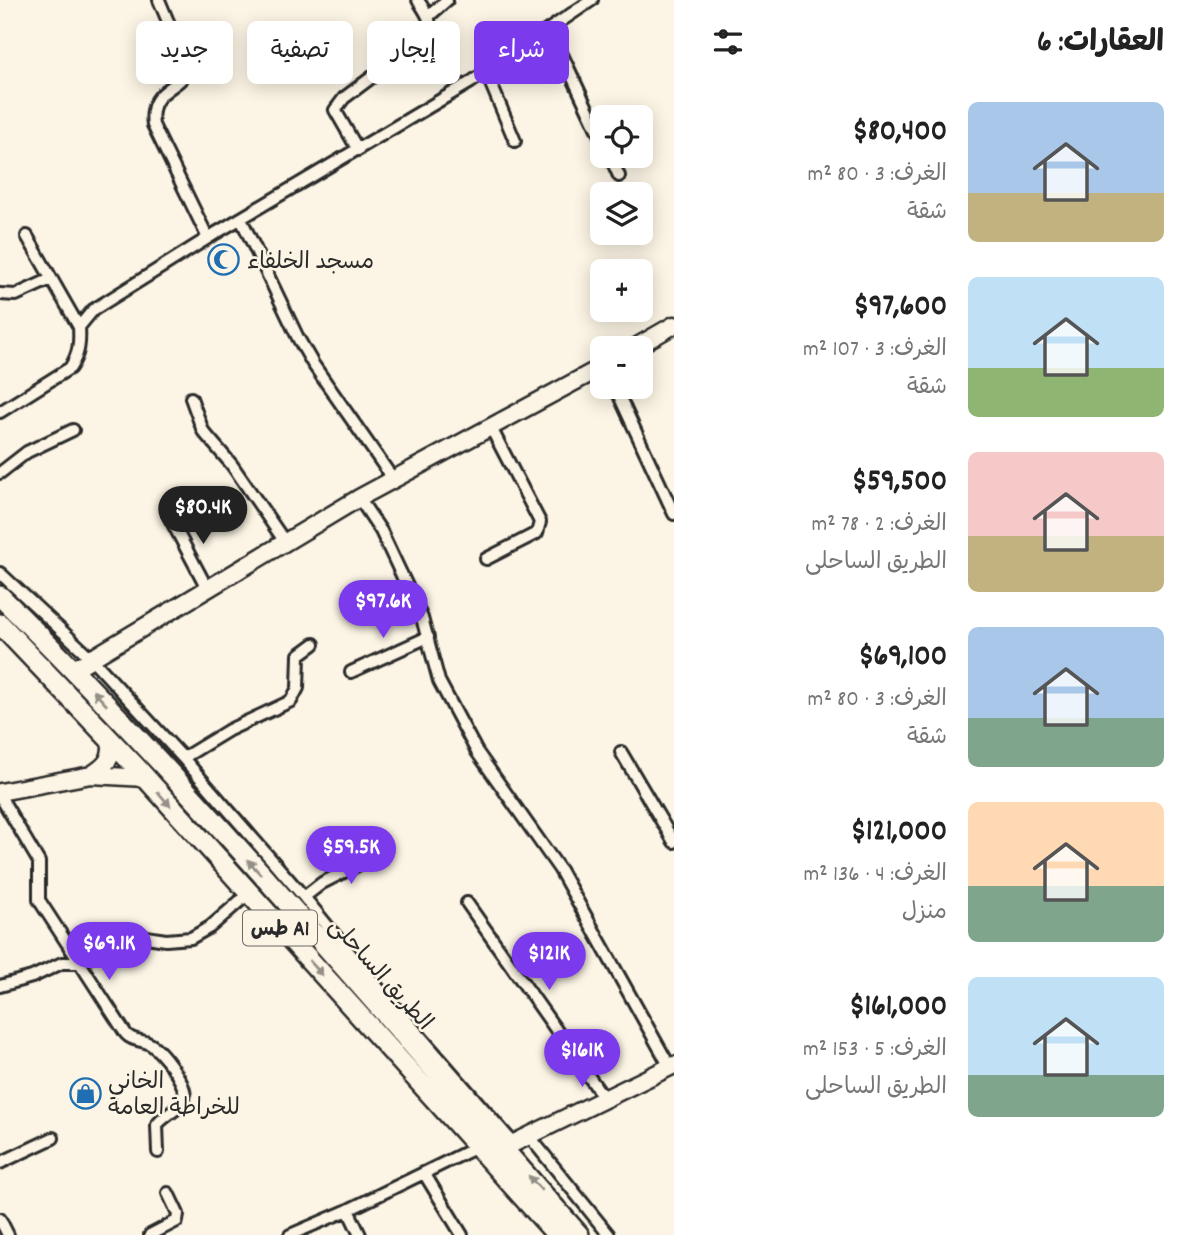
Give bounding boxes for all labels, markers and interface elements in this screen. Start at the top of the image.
chip: جديد [136,21,233,84]
chip: تصفية [247,21,353,84]
chip: إيجار [367,21,460,84]
chip: شراء [474,21,569,84]
icon: filters [709,23,747,61]
text: العقارات: 6 [1037,23,1164,66]
map controls [590,105,653,399]
button: locate [590,105,653,168]
text: $80,400 [853,112,947,155]
icon: home [1024,130,1108,214]
text: الغرف: 3 · 80 m² [808,159,947,192]
button: layers [590,182,653,245]
text: شقة [907,197,947,230]
mosque icon: مسجد الخلفاء [207,243,241,277]
place label: مسجد الخلفاء [247,247,374,280]
button: + [590,259,653,322]
text: $97,600 [853,287,947,330]
icon: home [1024,305,1108,389]
text: الغرف: 3 · 107 m² [803,334,947,367]
button: − [590,336,653,399]
text: شقة [907,372,947,405]
text: $59,500 [852,462,947,505]
icon: home [1024,480,1108,564]
pin: $80.4K [146,486,260,546]
text: $80.4K [174,492,232,525]
text: الغرف: 2 · 78 m² [811,509,947,542]
text: الطريق الساحلى [805,547,947,580]
pin: $97.6K [326,580,440,640]
text: $97.6K [355,586,411,619]
text: $69,100 [858,637,947,680]
icon: home [1024,655,1108,739]
text: الغرف: 3 · 80 m² [808,684,947,717]
one-way arrow [93,690,109,707]
text: شقة [907,722,947,755]
one-way arrow [156,790,172,808]
text: $121,000 [851,812,947,855]
pin: $59.5K [294,826,408,886]
icon: home [1024,830,1108,914]
text: $59.5K [322,832,380,865]
one-way arrow [246,859,262,876]
text: الغرف: 4 · 136 m² [804,859,947,892]
text: منزل [902,897,947,930]
road number: طس A1 [243,911,317,946]
street label: الطريق الساحلى [320,912,439,1039]
pin: $69.1K [52,922,166,982]
text: $69.1K [83,928,135,961]
pin: $121K [500,932,598,992]
text: $121K [528,938,570,971]
one-way arrow [308,959,324,977]
text: $161,000 [849,987,947,1030]
icon: home [1024,1005,1108,1089]
pin: $161K [533,1030,631,1089]
text: الغرف: 5 · 153 m² [803,1034,947,1067]
text: $161K [560,1035,604,1068]
place label: الخاني للخراطة العامة [108,1067,240,1126]
text: الطريق الساحلى [805,1072,947,1105]
shop icon: الخاني للخراطة العامة [68,1076,102,1110]
one-way arrow [528,1175,543,1192]

